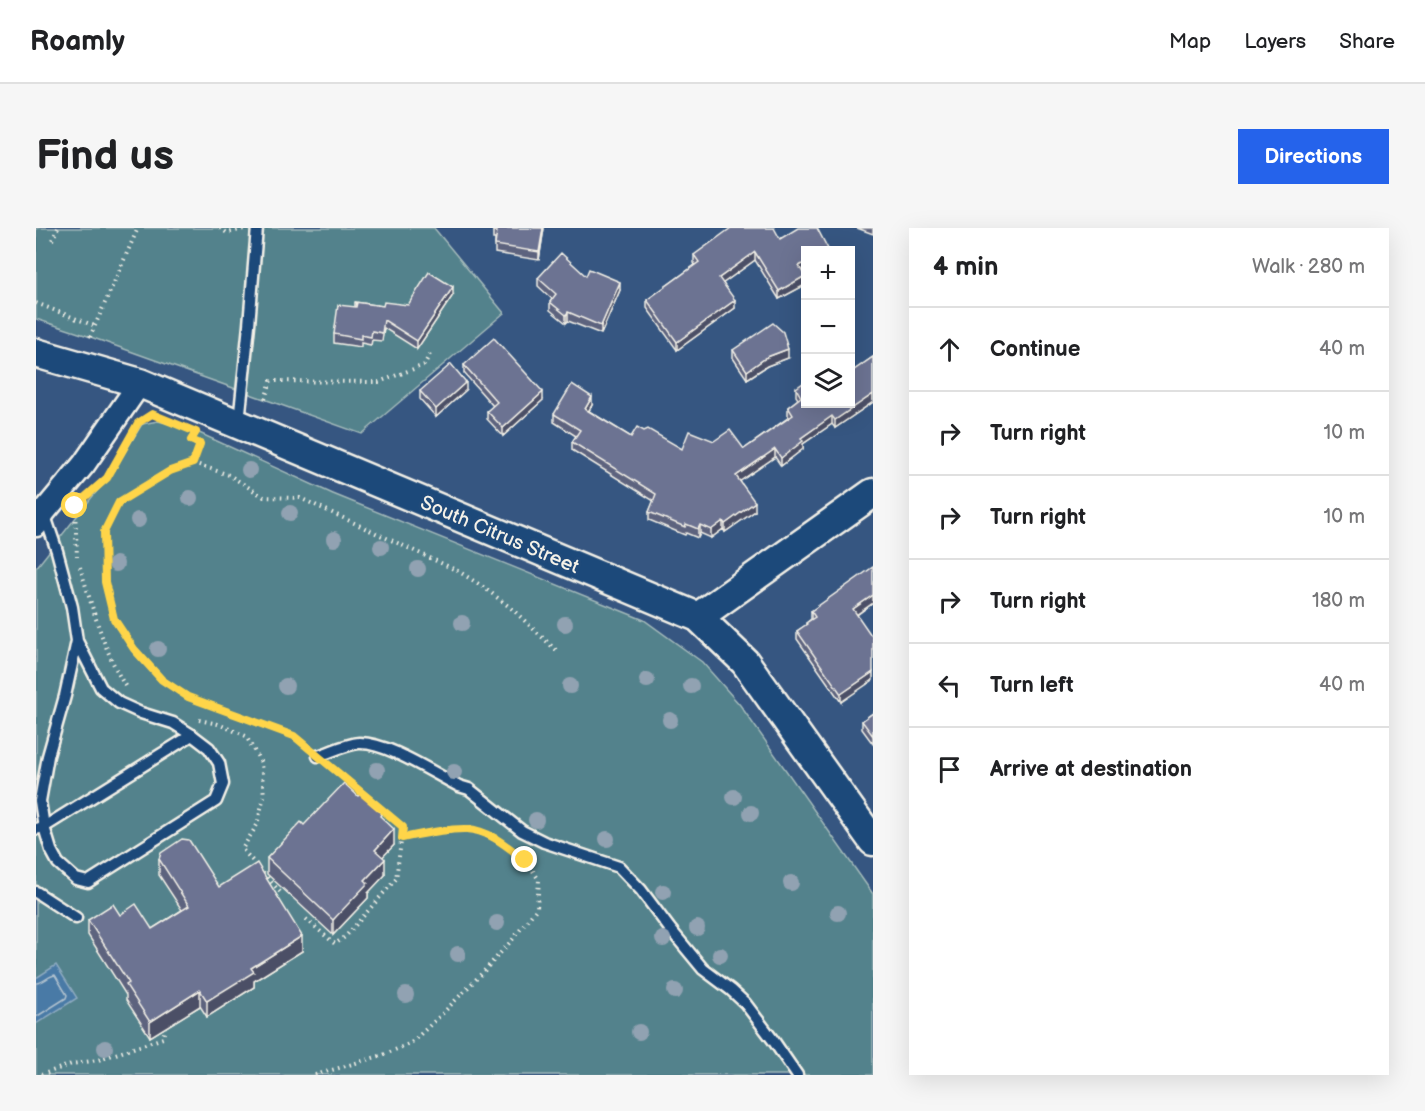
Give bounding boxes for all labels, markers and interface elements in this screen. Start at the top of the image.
text: Roamly [30,25,125,58]
text: Map [1169,29,1211,54]
text: Layers [1244,29,1306,54]
text: Share [1339,29,1395,54]
button: Directions [1238,129,1389,184]
text: Find us [36,131,174,182]
map controls [801,246,855,408]
button: + [801,246,855,300]
text: 4 min [933,252,998,283]
text: Walk · 280 m [1252,255,1365,279]
button: − [801,300,855,354]
icon: ahead [933,333,966,366]
text: Continue [990,336,1080,363]
text: 40 m [1319,337,1365,361]
button: layers [801,354,855,408]
icon: right [933,417,966,450]
text: Turn right [990,420,1086,447]
text: 10 m [1324,421,1365,445]
street label: South Citrus Street [417,491,583,579]
route start [61,492,87,518]
icon: right [933,501,966,534]
text: Turn right [990,504,1086,531]
text: 10 m [1324,505,1365,529]
icon: right [933,585,966,618]
text: Turn right [990,588,1086,615]
text: 180 m [1312,589,1365,613]
icon: left [933,669,966,702]
text: Turn left [990,672,1074,699]
text: 40 m [1319,673,1365,697]
icon: arrive [933,753,966,786]
text: Arrive at destination [990,756,1192,783]
route end [511,846,537,872]

